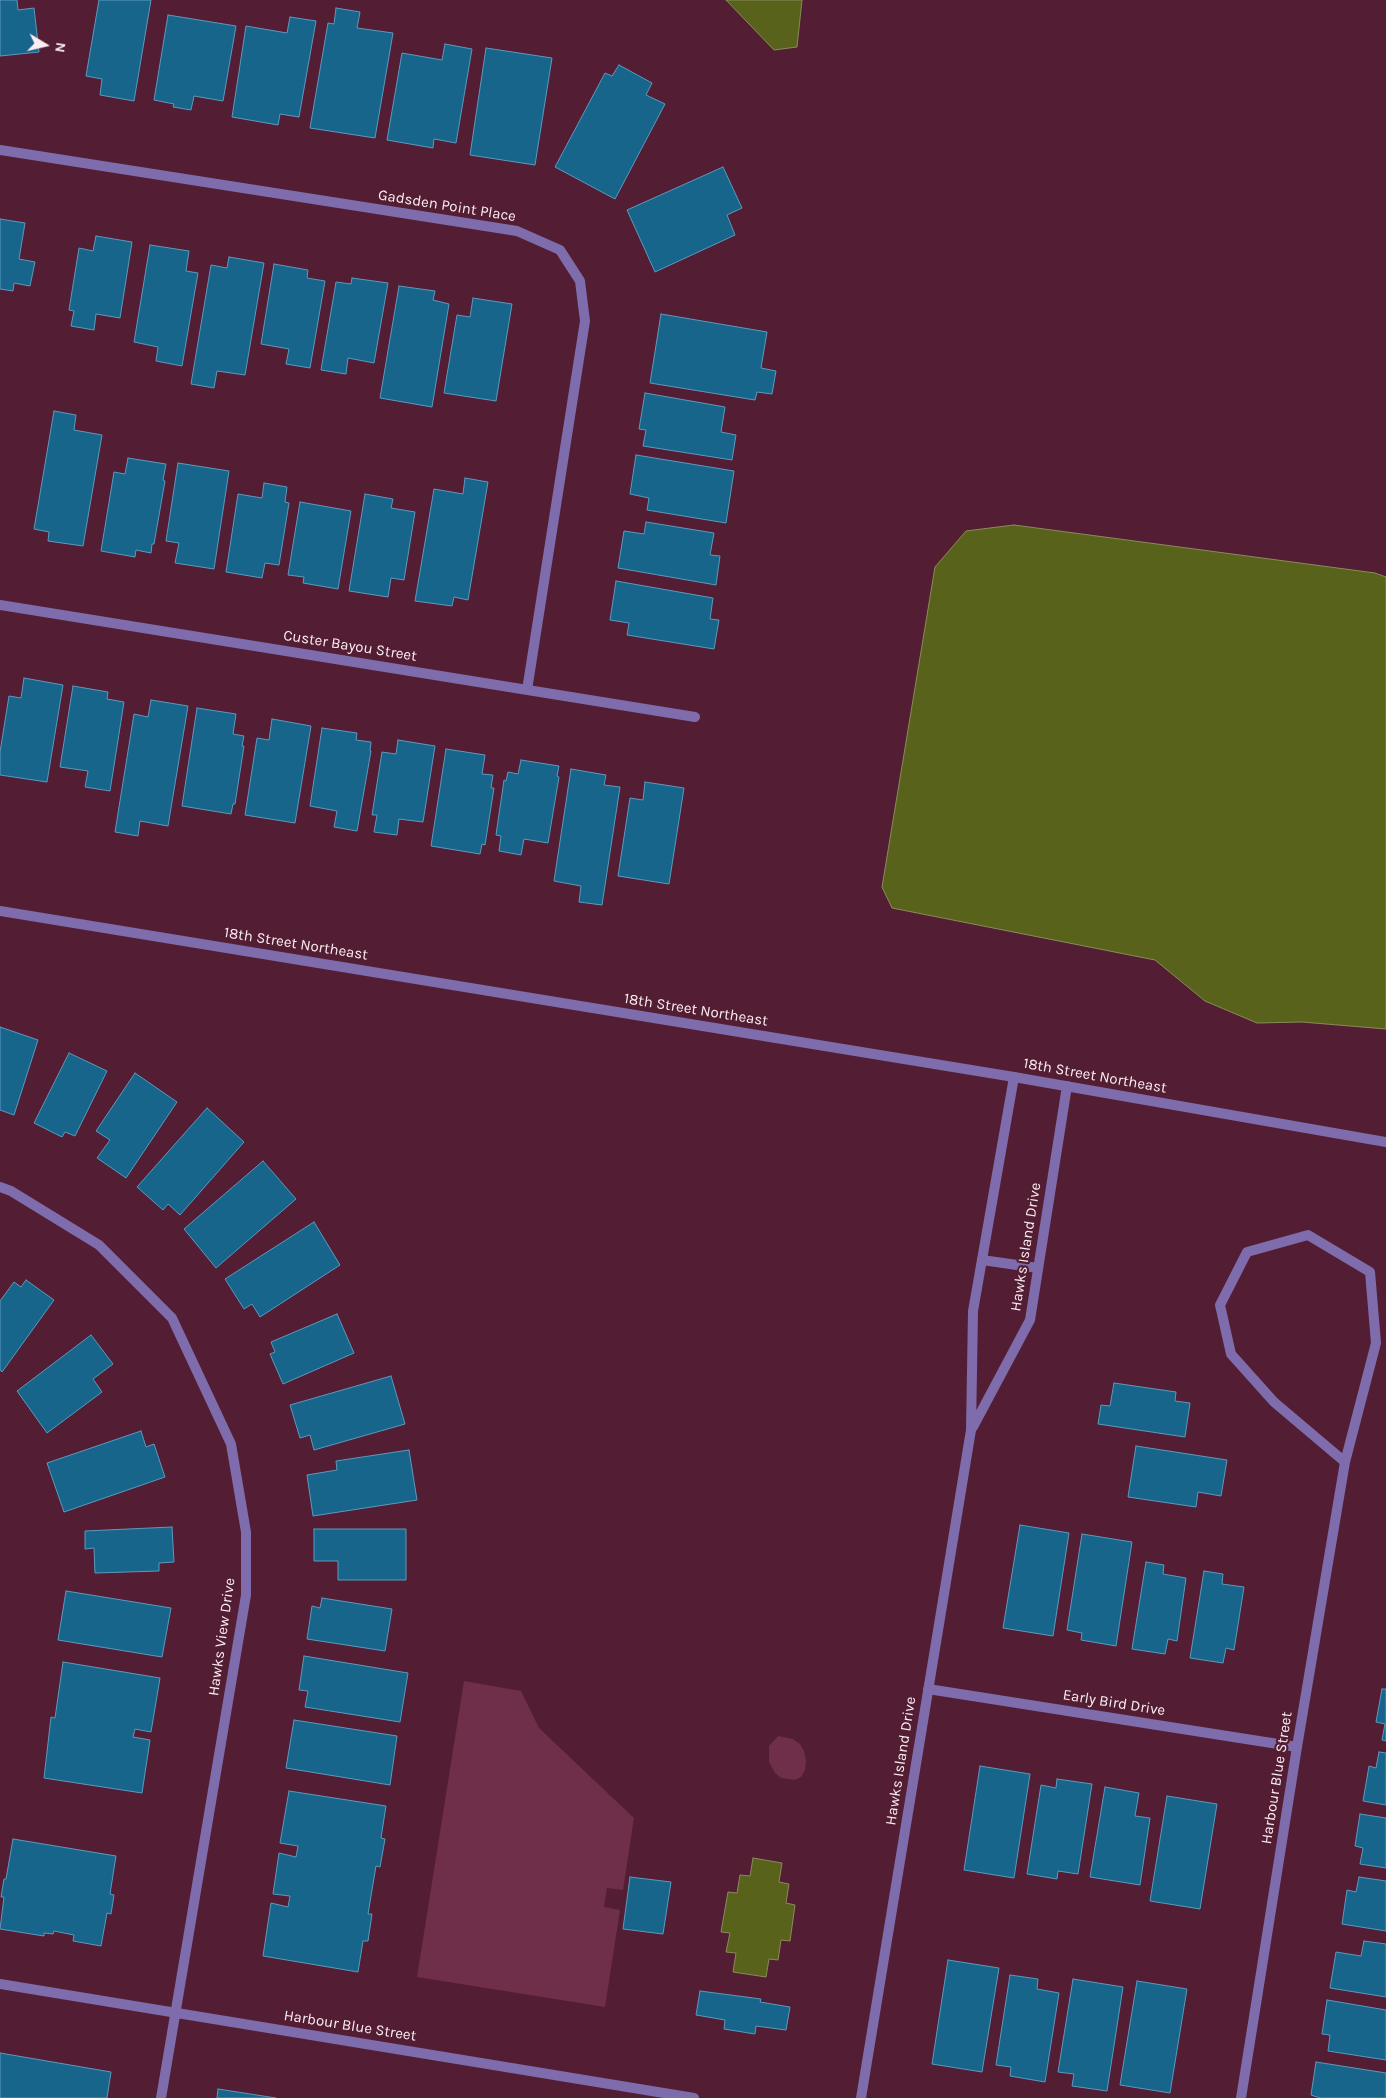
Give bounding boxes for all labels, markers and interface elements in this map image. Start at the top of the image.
north arrow [20,20,70,70]
text: N [51,41,69,54]
street label: Gadsden Point Place [377,186,517,226]
street label: Custer Bayou Street [282,627,418,665]
street label: 18th Street Northeast [223,924,369,964]
street label: 18th Street Northeast [623,990,769,1030]
street label: 18th Street Northeast [1022,1055,1168,1097]
street label: Hawks Island Drive [1007,1181,1045,1313]
street label: Hawks View Drive [205,1577,239,1697]
street label: Early Bird Drive [1061,1686,1167,1720]
street label: Hawks Island Drive [882,1695,920,1827]
street label: Harbour Blue Street [1258,1710,1296,1846]
street label: Harbour Blue Street [282,2007,418,2045]

